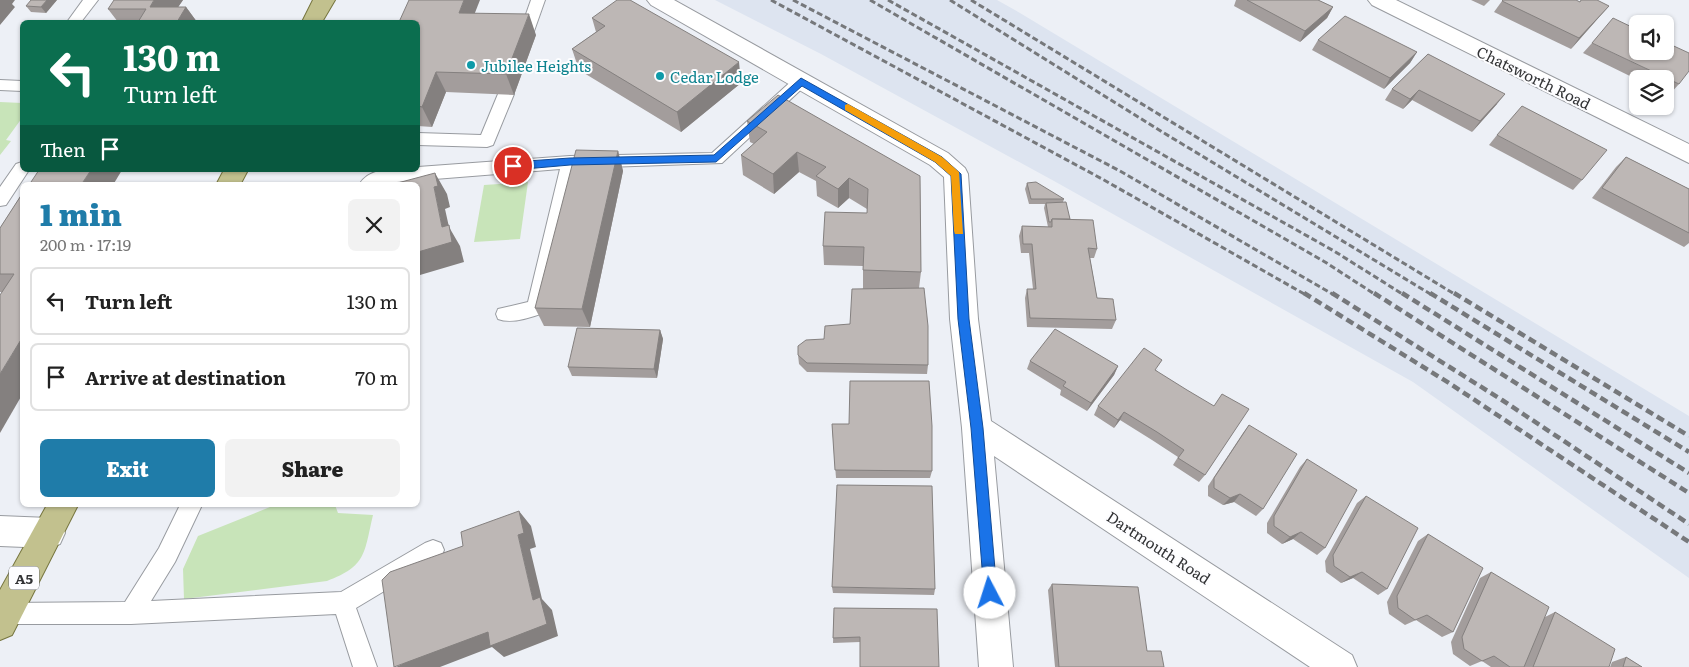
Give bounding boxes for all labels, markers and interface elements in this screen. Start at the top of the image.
map controls [1629,15,1674,115]
button: sound [1629,15,1674,60]
text: 130 m [123,30,220,82]
street label: Chatsworth Road [1473,39,1595,115]
icon: left [40,40,105,105]
place label: Jubilee Heights [481,54,591,77]
marker: Jubilee Heights [465,59,477,71]
place label: Cedar Lodge [670,65,759,88]
marker: Cedar Lodge [654,70,666,82]
button: layers [1629,70,1674,115]
text: Turn left [123,77,217,110]
text: Then [40,135,86,163]
icon: arrive [96,135,124,163]
pin [492,145,534,187]
icon: arrive [499,152,527,180]
text: 1 min [40,191,122,235]
button: close [348,199,400,251]
text: 200 m · 17:19 [40,232,131,256]
icon: left [42,287,70,315]
text: Turn left [85,287,172,315]
text: 130 m [347,287,398,315]
icon: arrive [42,363,70,391]
text: Arrive at destination [85,363,286,391]
text: 70 m [355,363,398,391]
button: Exit [40,439,215,497]
button: Share [225,439,400,497]
street label: Dartmouth Road [1102,505,1216,589]
road number: A5 [9,566,39,590]
position arrow [963,566,1015,618]

